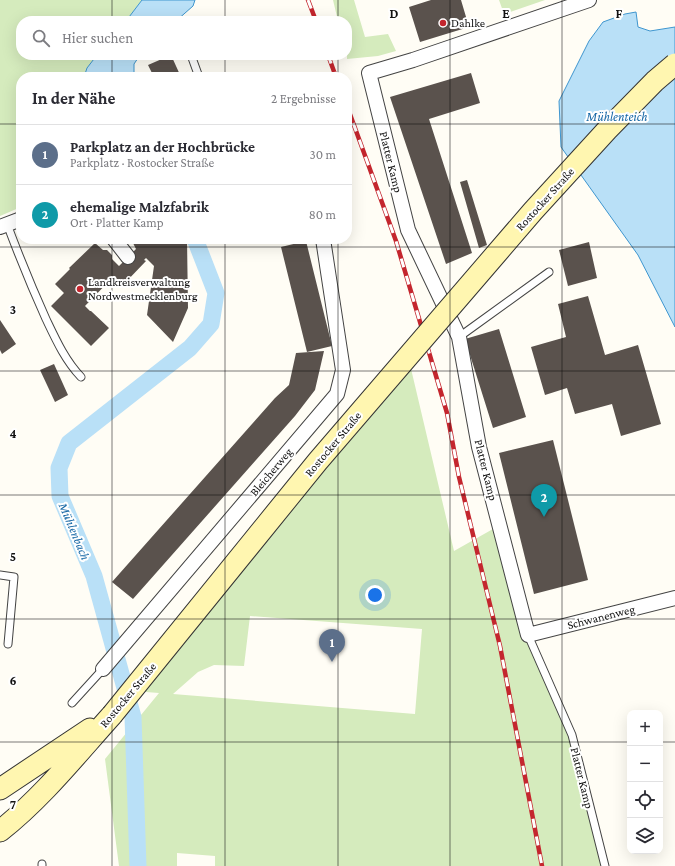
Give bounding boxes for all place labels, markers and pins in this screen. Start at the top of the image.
place label: Dahlke [451,16,485,30]
marker: Dahlke [438,18,448,28]
place label: Landkreisverwaltung Nordwestmecklenburg [88,275,198,303]
marker: Landkreisverwaltung Nordwestmecklenburg [75,284,85,294]
pin: 2 [531,484,557,517]
pin: 1 [319,629,345,662]

